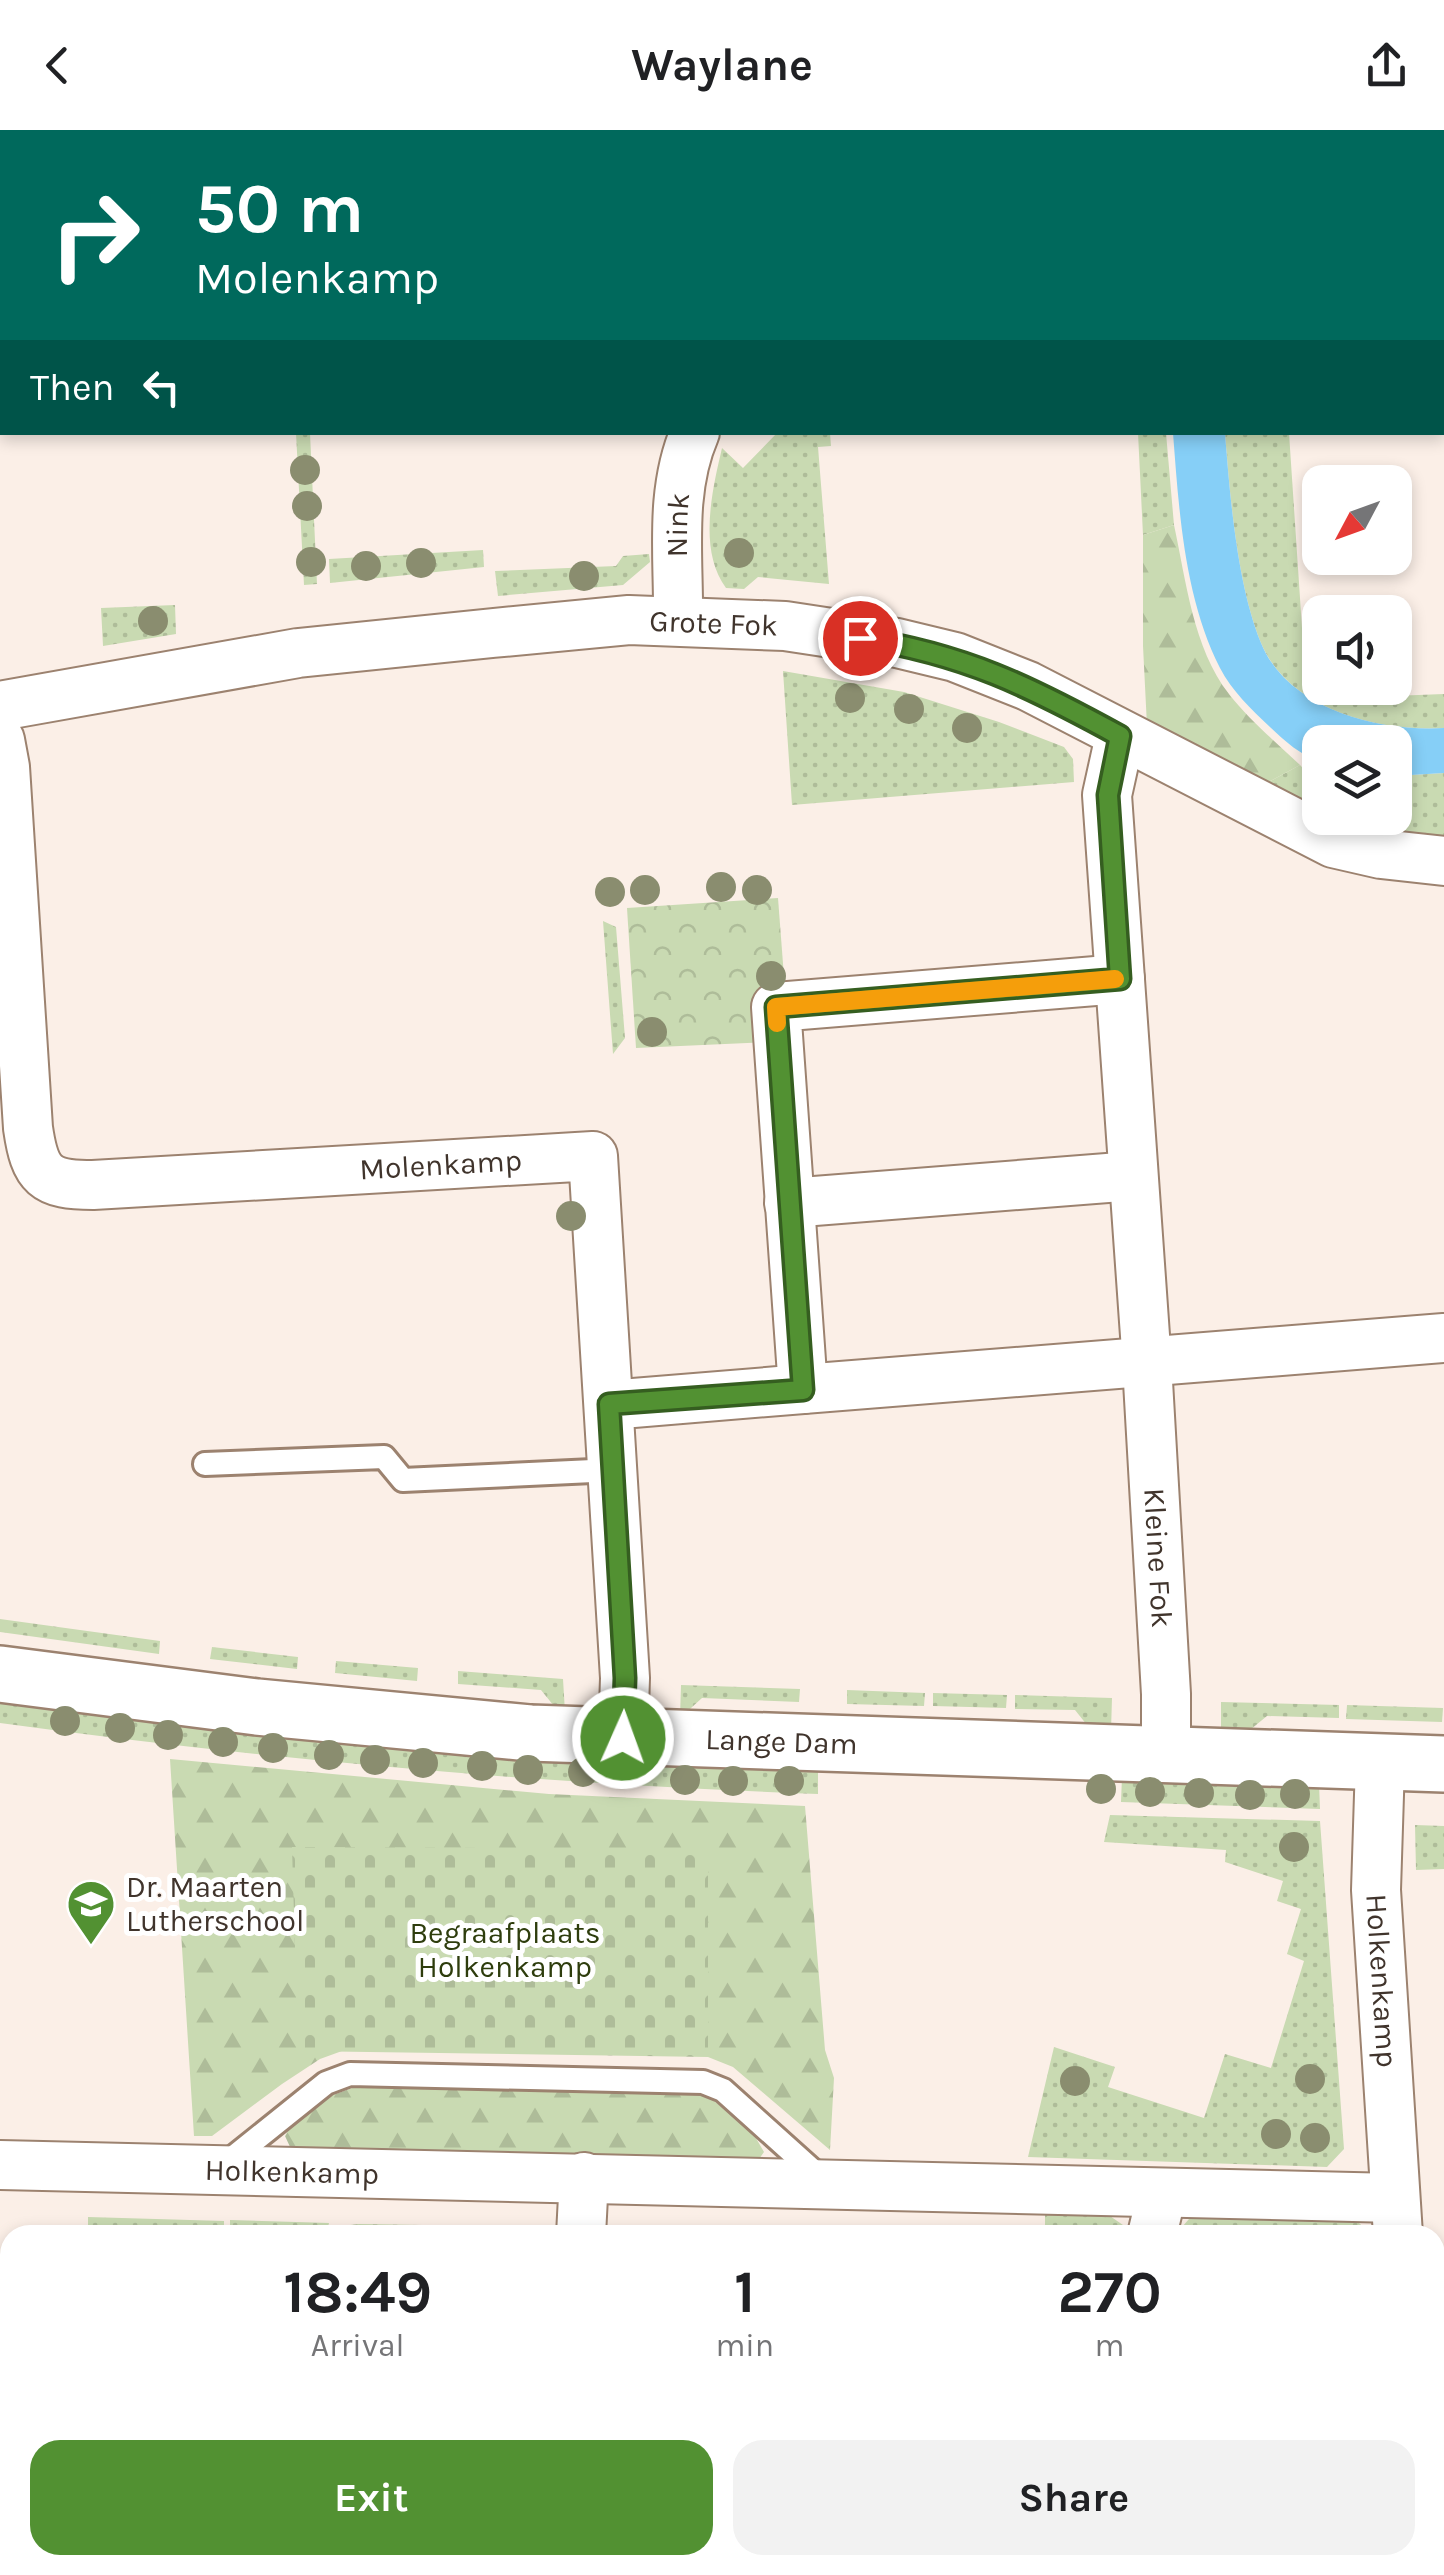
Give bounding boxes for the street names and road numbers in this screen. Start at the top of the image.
street label: Nink [659,491,697,557]
street label: Grote Fok [649,603,779,644]
street label: Molenkamp [358,1142,523,1188]
street label: Kleine Fok [1136,1487,1180,1629]
street label: Lange Dam [705,1721,858,1762]
street label: Holkenkamp [1358,1893,1405,2069]
street label: Holkenkamp [204,2152,379,2192]

